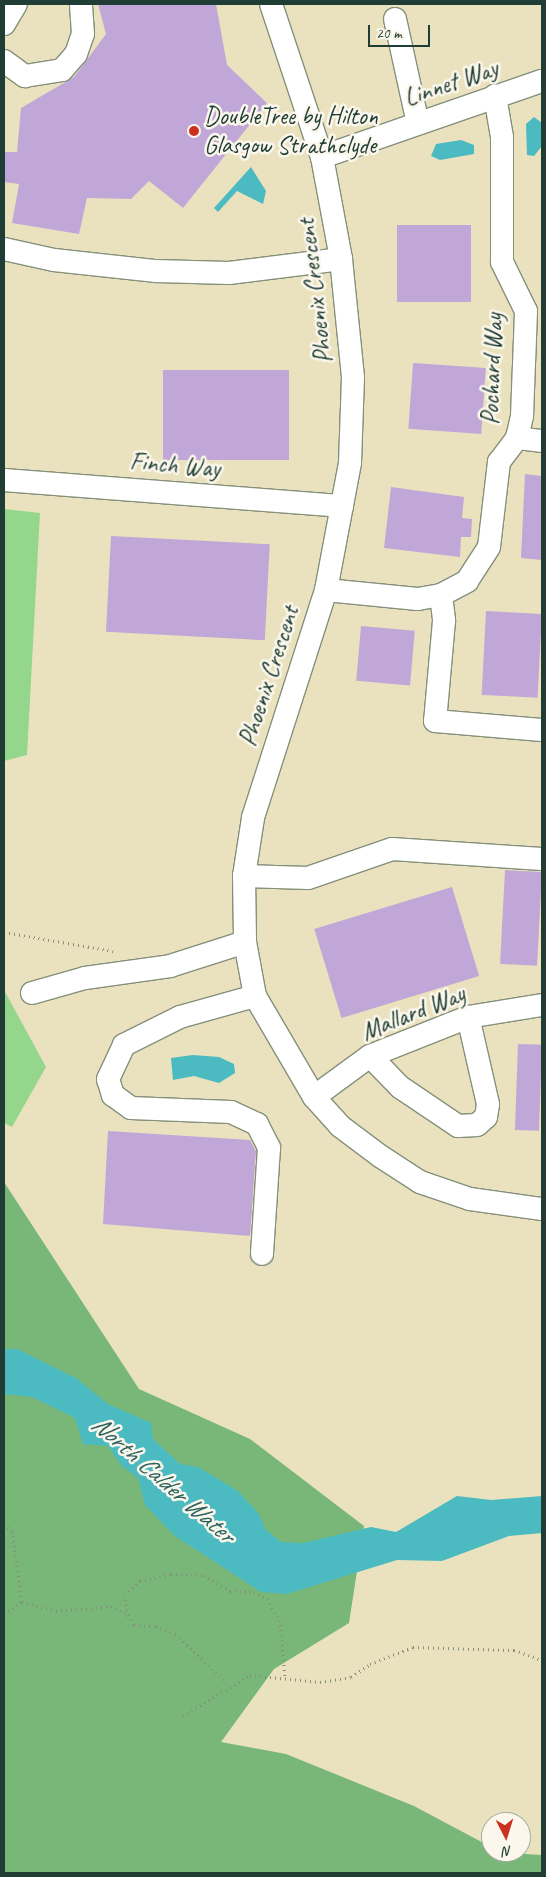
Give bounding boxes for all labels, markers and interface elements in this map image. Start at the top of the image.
scale bar [371,15,434,47]
text: 20 m [376,24,402,43]
street label: Linnet Way [400,53,502,113]
place label: DoubleTree by Hilton Glasgow Strathclyde [204,102,378,161]
marker: DoubleTree by Hilton Glasgow Strathclyde [188,125,200,137]
street label: Phoenix Crescent [291,217,339,365]
street label: Pochard Way [475,313,509,425]
street label: Finch Way [129,446,221,484]
street label: Phoenix Crescent [232,602,306,750]
street label: Mallard Way [357,979,469,1047]
water label: North Calder Water [85,1408,241,1550]
north arrow [481,1812,531,1862]
text: N [502,1843,512,1860]

